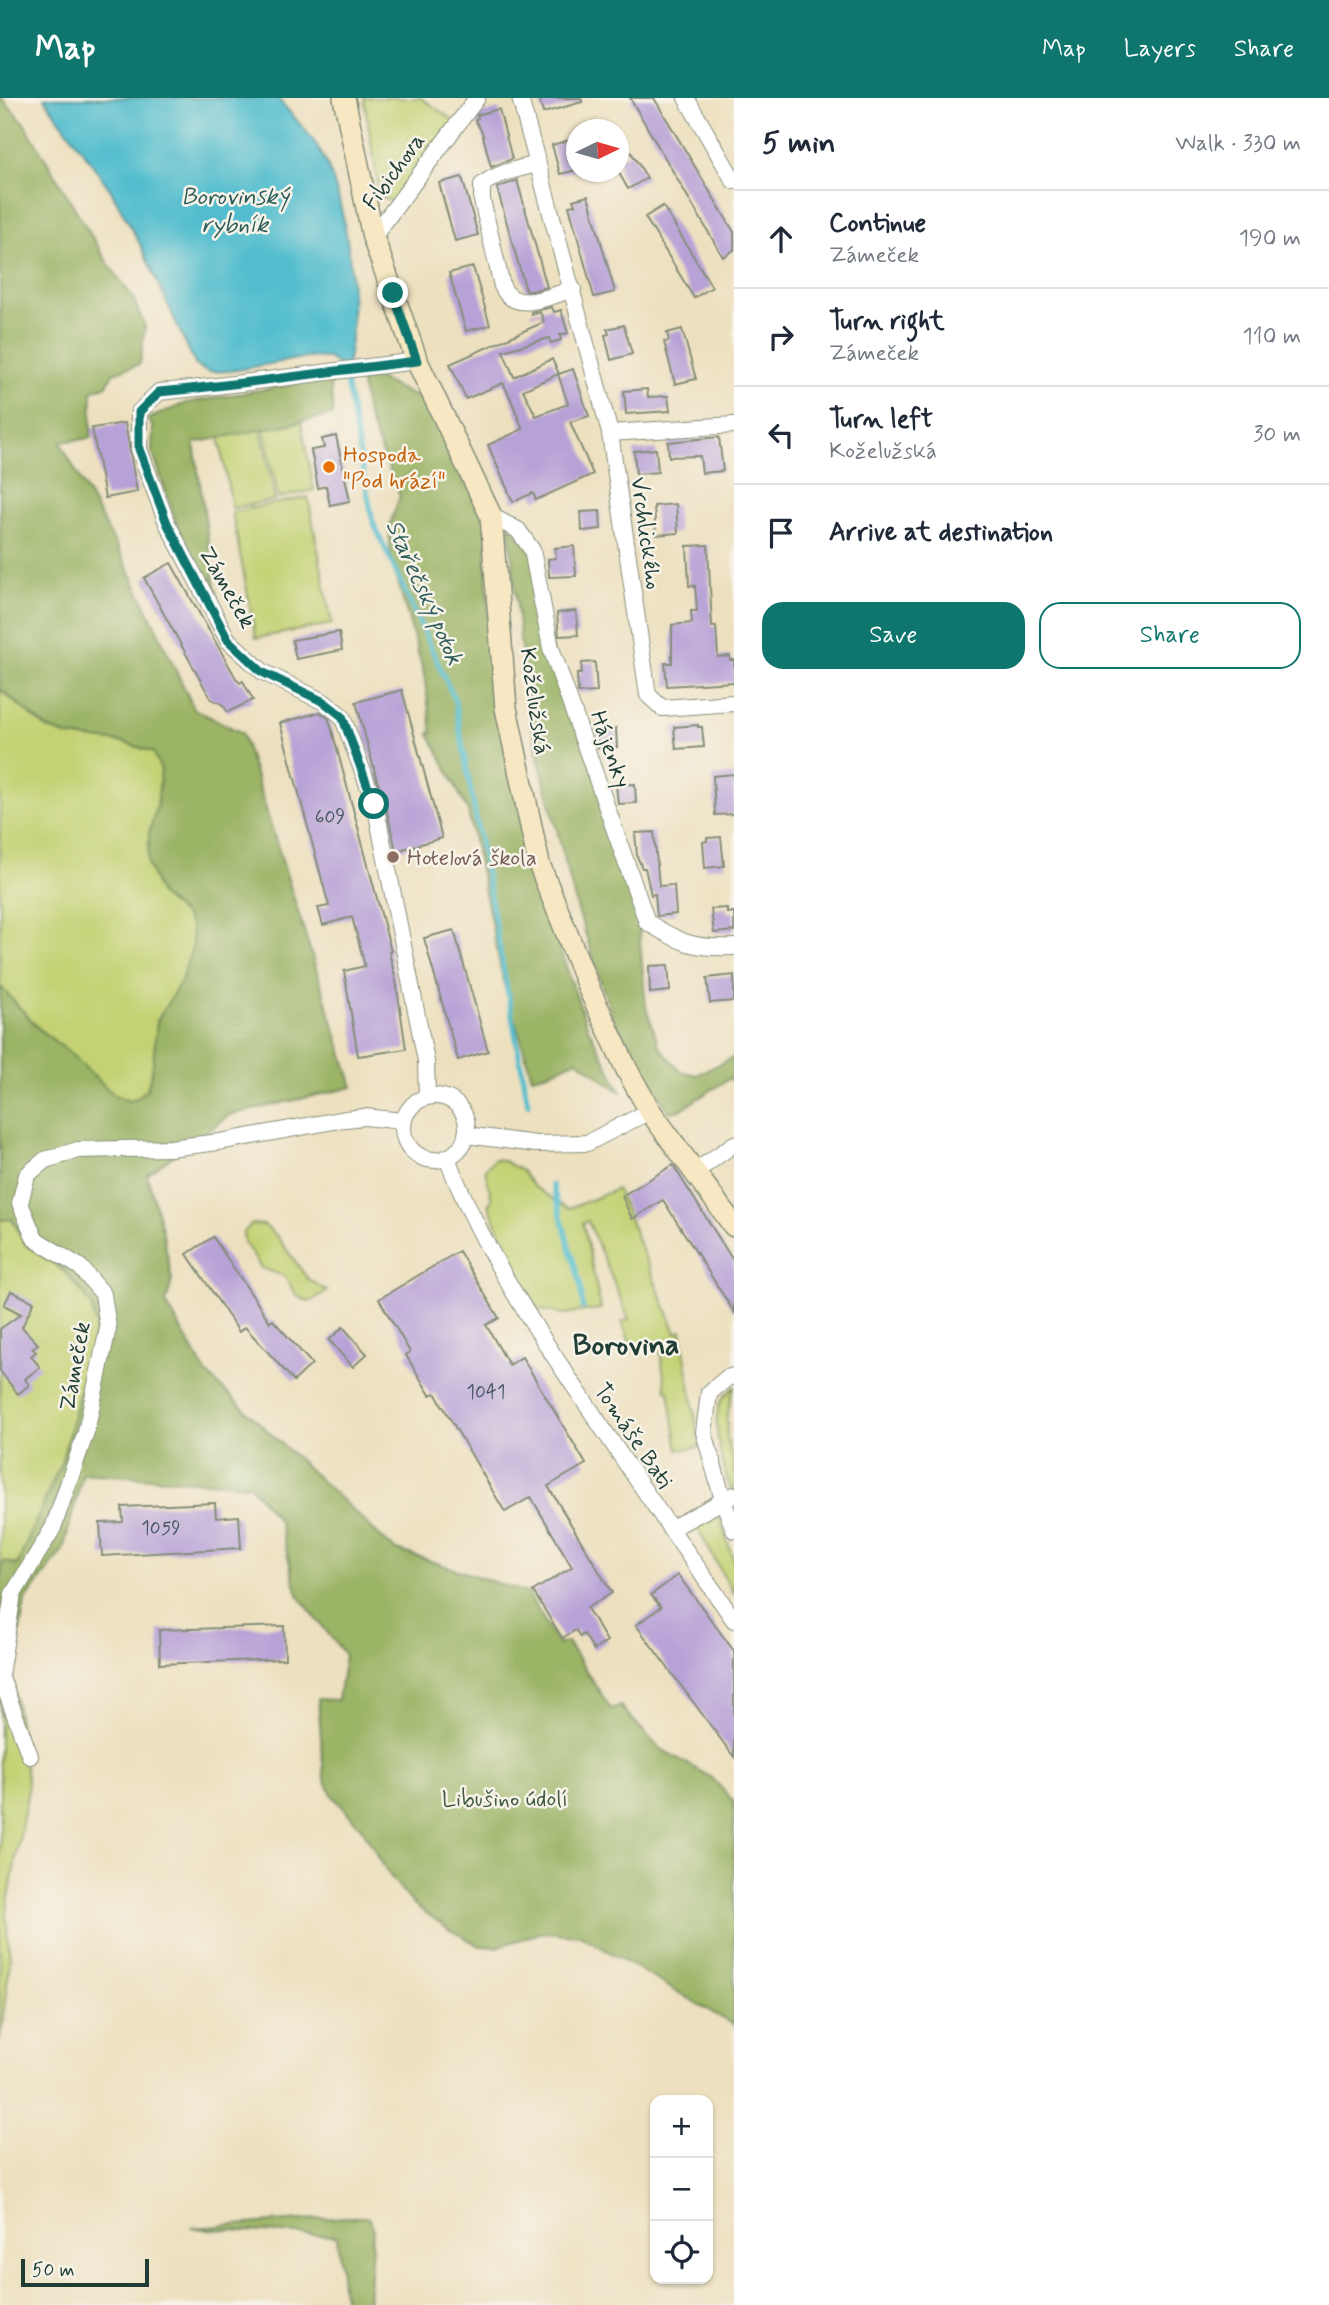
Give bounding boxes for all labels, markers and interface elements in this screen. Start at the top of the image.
text: Map [35,27,95,71]
text: Map [1042,34,1086,65]
text: Layers [1124,34,1196,65]
text: Share [1234,34,1294,65]
north arrow [566,119,629,182]
text: 5 min [762,124,836,163]
street label: Fibichova [356,128,433,217]
text: Walk · 330 m [1175,129,1301,159]
water label: Borovinský rybník [181,182,291,241]
text: Continue [829,207,926,241]
icon: ahead [762,220,800,258]
text: 190 m [1239,224,1301,254]
text: Zámeček [829,241,919,271]
route end [377,277,408,308]
text: Turn right [829,305,945,339]
icon: right [762,318,800,356]
text: 110 m [1242,322,1301,352]
text: Zámeček [829,339,919,369]
text: Turn left [829,403,933,437]
icon: left [762,416,800,454]
text: 30 m [1253,420,1301,450]
text: Koželužská [829,437,937,467]
place label: Hospoda "Pod hrází" [343,441,446,497]
marker: Hospoda "Pod hrází" [321,459,337,475]
street label: Vrchlického [622,475,668,591]
icon: arrive [762,514,800,552]
water label: Stařečský potok [378,515,470,670]
text: Arrive at destination [829,516,1053,550]
street label: Zámeček [191,541,262,635]
button: Save [762,602,1025,669]
button: Share [1039,602,1301,669]
street label: Koželužská [512,646,556,757]
street label: Hájenky [582,707,636,792]
route start [358,788,389,819]
house number: 609 [315,805,345,830]
place label: Hotelová škola [407,844,537,874]
marker: Hotelová škola [385,849,401,865]
street label: Zámeček [53,1319,99,1413]
district label: Borovina [572,1326,680,1365]
street label: Tomáše Bati [586,1377,679,1495]
house number: 1041 [466,1380,506,1405]
house number: 1059 [141,1516,181,1541]
park label: Libušino údolí [442,1785,568,1815]
map controls [650,2095,713,2284]
button: + [650,2095,713,2158]
button: − [650,2158,713,2221]
button: locate [650,2221,713,2284]
scale bar [21,2256,149,2288]
text: 50 m [32,2258,75,2283]

